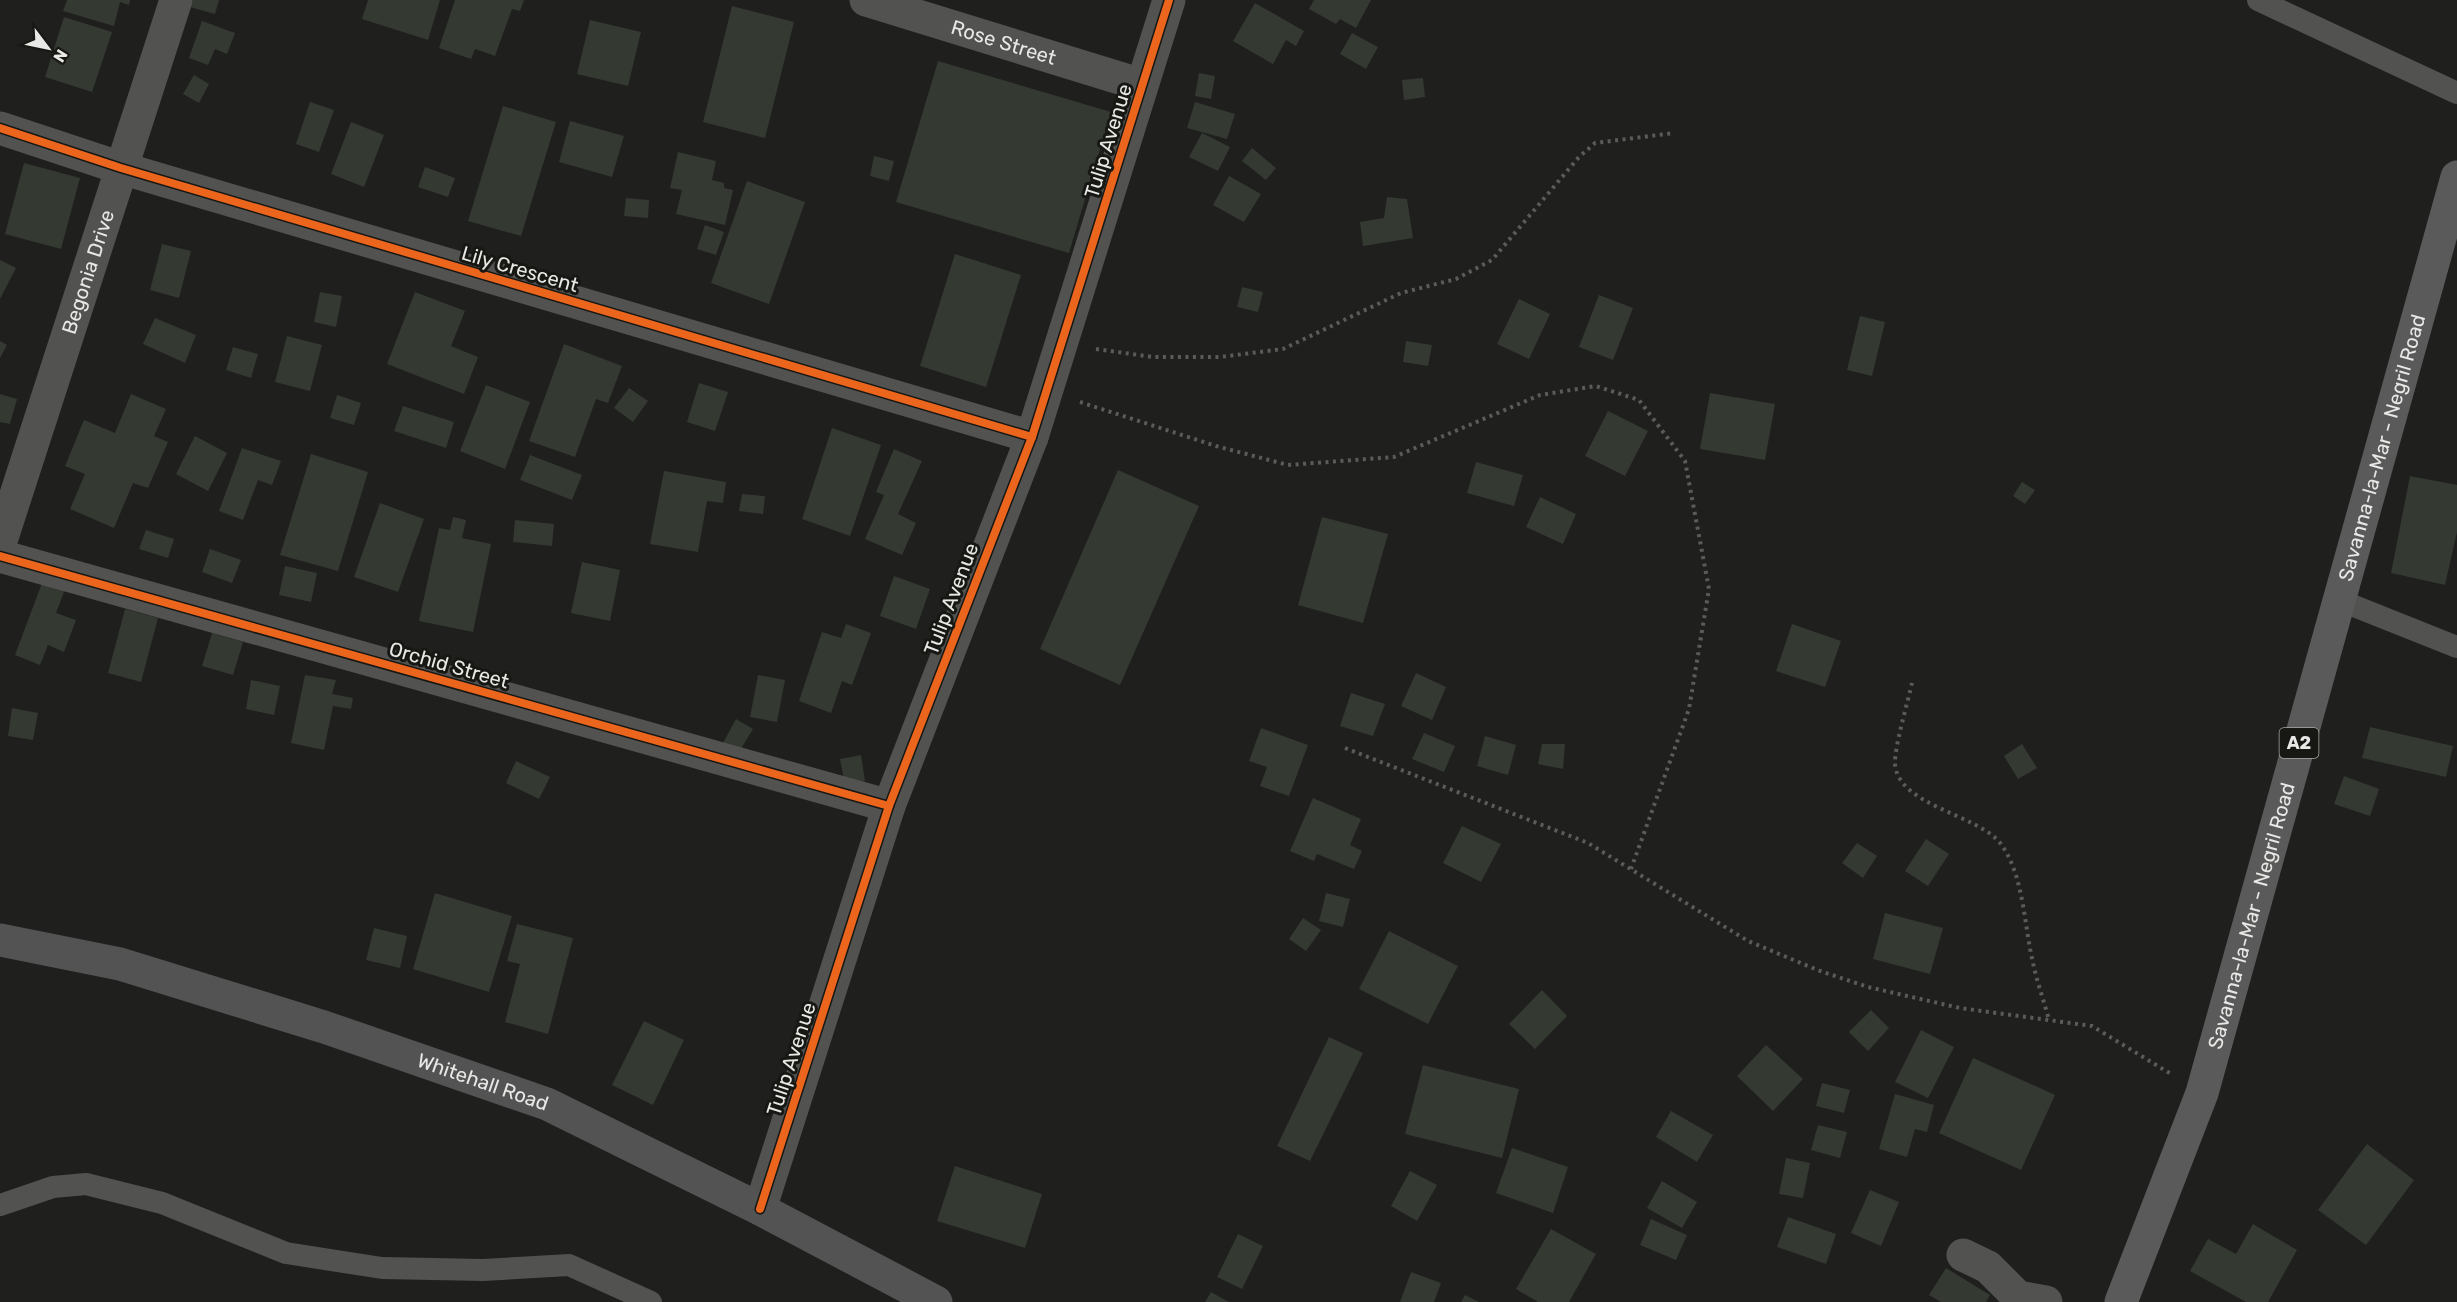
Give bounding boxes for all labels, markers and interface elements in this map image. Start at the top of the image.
street label: Rose Street [948,15,1059,70]
north arrow [18,18,78,78]
text: N [49,46,71,66]
street label: Tulip Avenue [1079,81,1137,201]
street label: Begonia Drive [57,207,119,337]
street label: Lily Crescent [459,241,581,297]
street label: Savanna-la-Mar - Negril Road [2333,312,2430,584]
street label: Tulip Avenue [919,540,983,658]
street label: Orchid Street [386,636,512,694]
road number: A2 [2280,728,2318,758]
street label: Savanna-la-Mar - Negril Road [2203,780,2300,1052]
street label: Tulip Avenue [761,999,821,1119]
street label: Whitehall Road [414,1048,552,1116]

